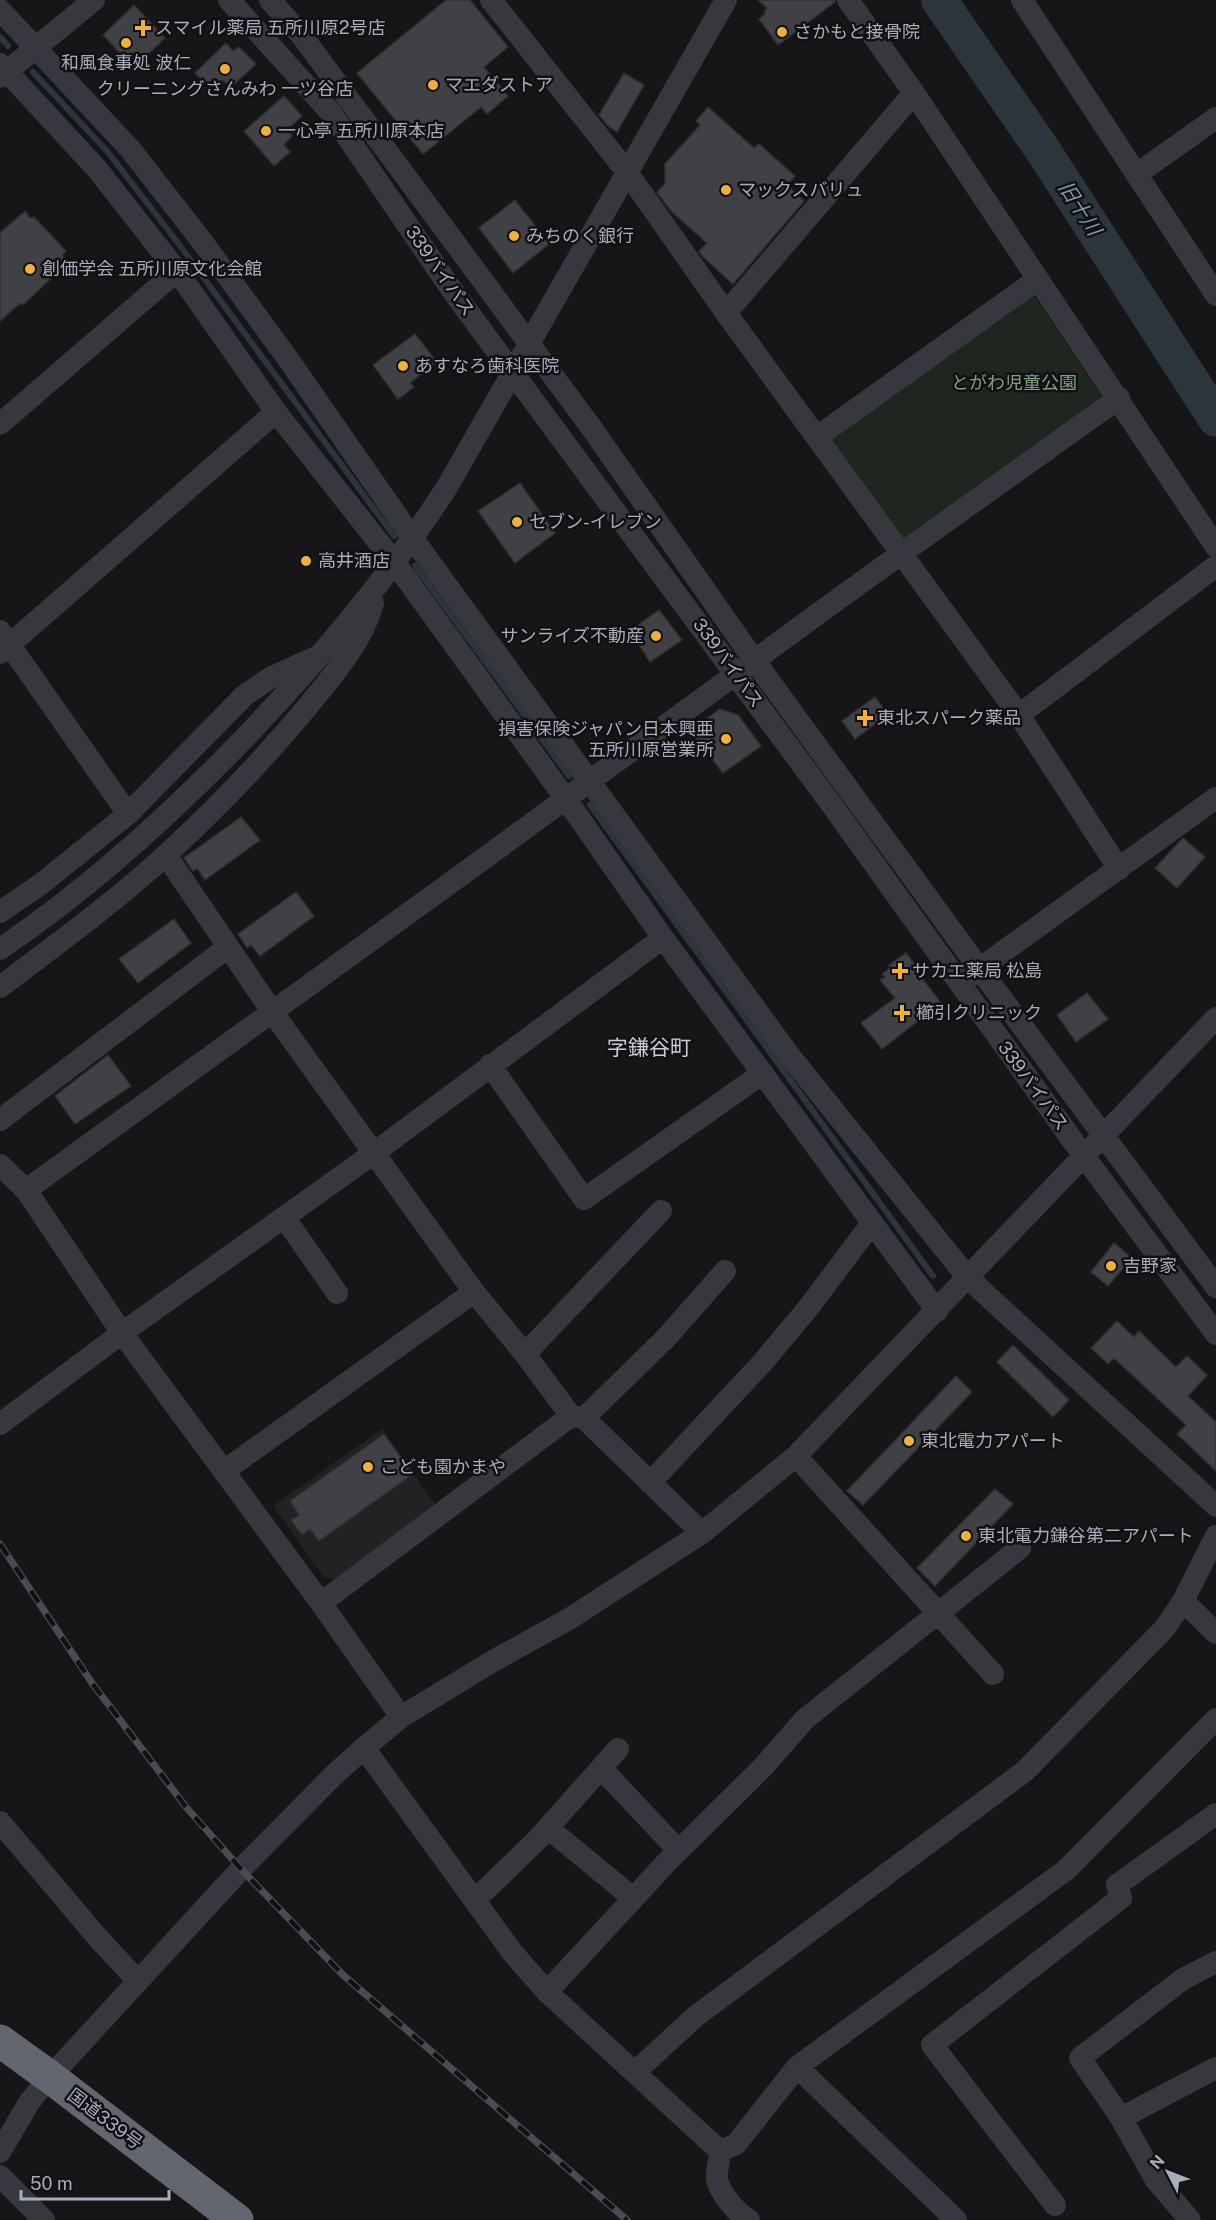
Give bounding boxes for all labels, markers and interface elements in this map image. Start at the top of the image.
place label: スマイル薬局 五所川原2号店 [155,17,386,38]
marker: スマイル薬局 五所川原2号店 [136,21,150,35]
place label: さかもと接骨院 [794,21,920,42]
marker: さかもと接骨院 [775,25,789,39]
marker: 和風食事処 波仁 [119,36,133,50]
place label: 和風食事処 波仁 [61,52,191,73]
marker: クリーニングさんみわ 一ツ谷店 [218,62,232,76]
place label: マエダストア [445,74,553,95]
place label: クリーニングさんみわ 一ツ谷店 [97,78,353,99]
marker: マエダストア [426,78,440,92]
place label: 一心亭 五所川原本店 [278,120,444,141]
marker: 一心亭 五所川原本店 [259,124,273,138]
water label: 旧十川 [1054,176,1107,241]
place label: マックスバリュ [738,179,863,200]
marker: マックスバリュ [719,183,733,197]
street label: 339バイパス [402,222,479,320]
place label: みちのく銀行 [526,225,634,246]
marker: みちのく銀行 [507,229,521,243]
place label: 創価学会 五所川原文化会館 [42,258,262,279]
marker: 創価学会 五所川原文化会館 [23,262,37,276]
place label: あすなろ歯科医院 [415,355,559,376]
marker: あすなろ歯科医院 [396,359,410,373]
park label: とがわ児童公園 [951,372,1077,393]
place label: セブン-イレブン [529,511,662,532]
marker: セブン-イレブン [510,515,524,529]
place label: 高井酒店 [318,550,390,571]
marker: 高井酒店 [299,554,313,568]
street label: 339バイパス [689,614,768,711]
place label: サンライズ不動産 [501,625,644,646]
marker: サンライズ不動産 [649,629,663,643]
place label: 東北スパーク薬品 [877,707,1021,728]
marker: 東北スパーク薬品 [858,711,872,725]
place label: 損害保険ジャパン日本興亜 五所川原営業所 [498,718,714,760]
marker: 損害保険ジャパン日本興亜 五所川原営業所 [719,732,733,746]
place label: サカエ薬局 松島 [912,960,1042,981]
marker: サカエ薬局 松島 [893,964,907,978]
place label: 櫛引クリニック [916,1002,1042,1023]
marker: 櫛引クリニック [893,1004,911,1022]
district label: 字鎌谷町 [607,1035,691,1060]
street label: 339バイパス [994,1037,1073,1134]
place label: 吉野家 [1123,1255,1177,1276]
marker: 吉野家 [1104,1259,1118,1273]
place label: 東北電力アパート [921,1430,1065,1451]
marker: 東北電力アパート [902,1434,916,1448]
place label: こども園かまや [380,1456,506,1477]
marker: こども園かまや [361,1460,375,1474]
place label: 東北電力鎌谷第二アパート [978,1525,1194,1546]
marker: 東北電力鎌谷第二アパート [959,1529,973,1543]
street label: 国道339号 [64,2084,147,2153]
north arrow [1138,2142,1198,2202]
text: N [1146,2151,1168,2173]
scale bar [21,2163,170,2201]
text: 50 m [30,2173,73,2194]

